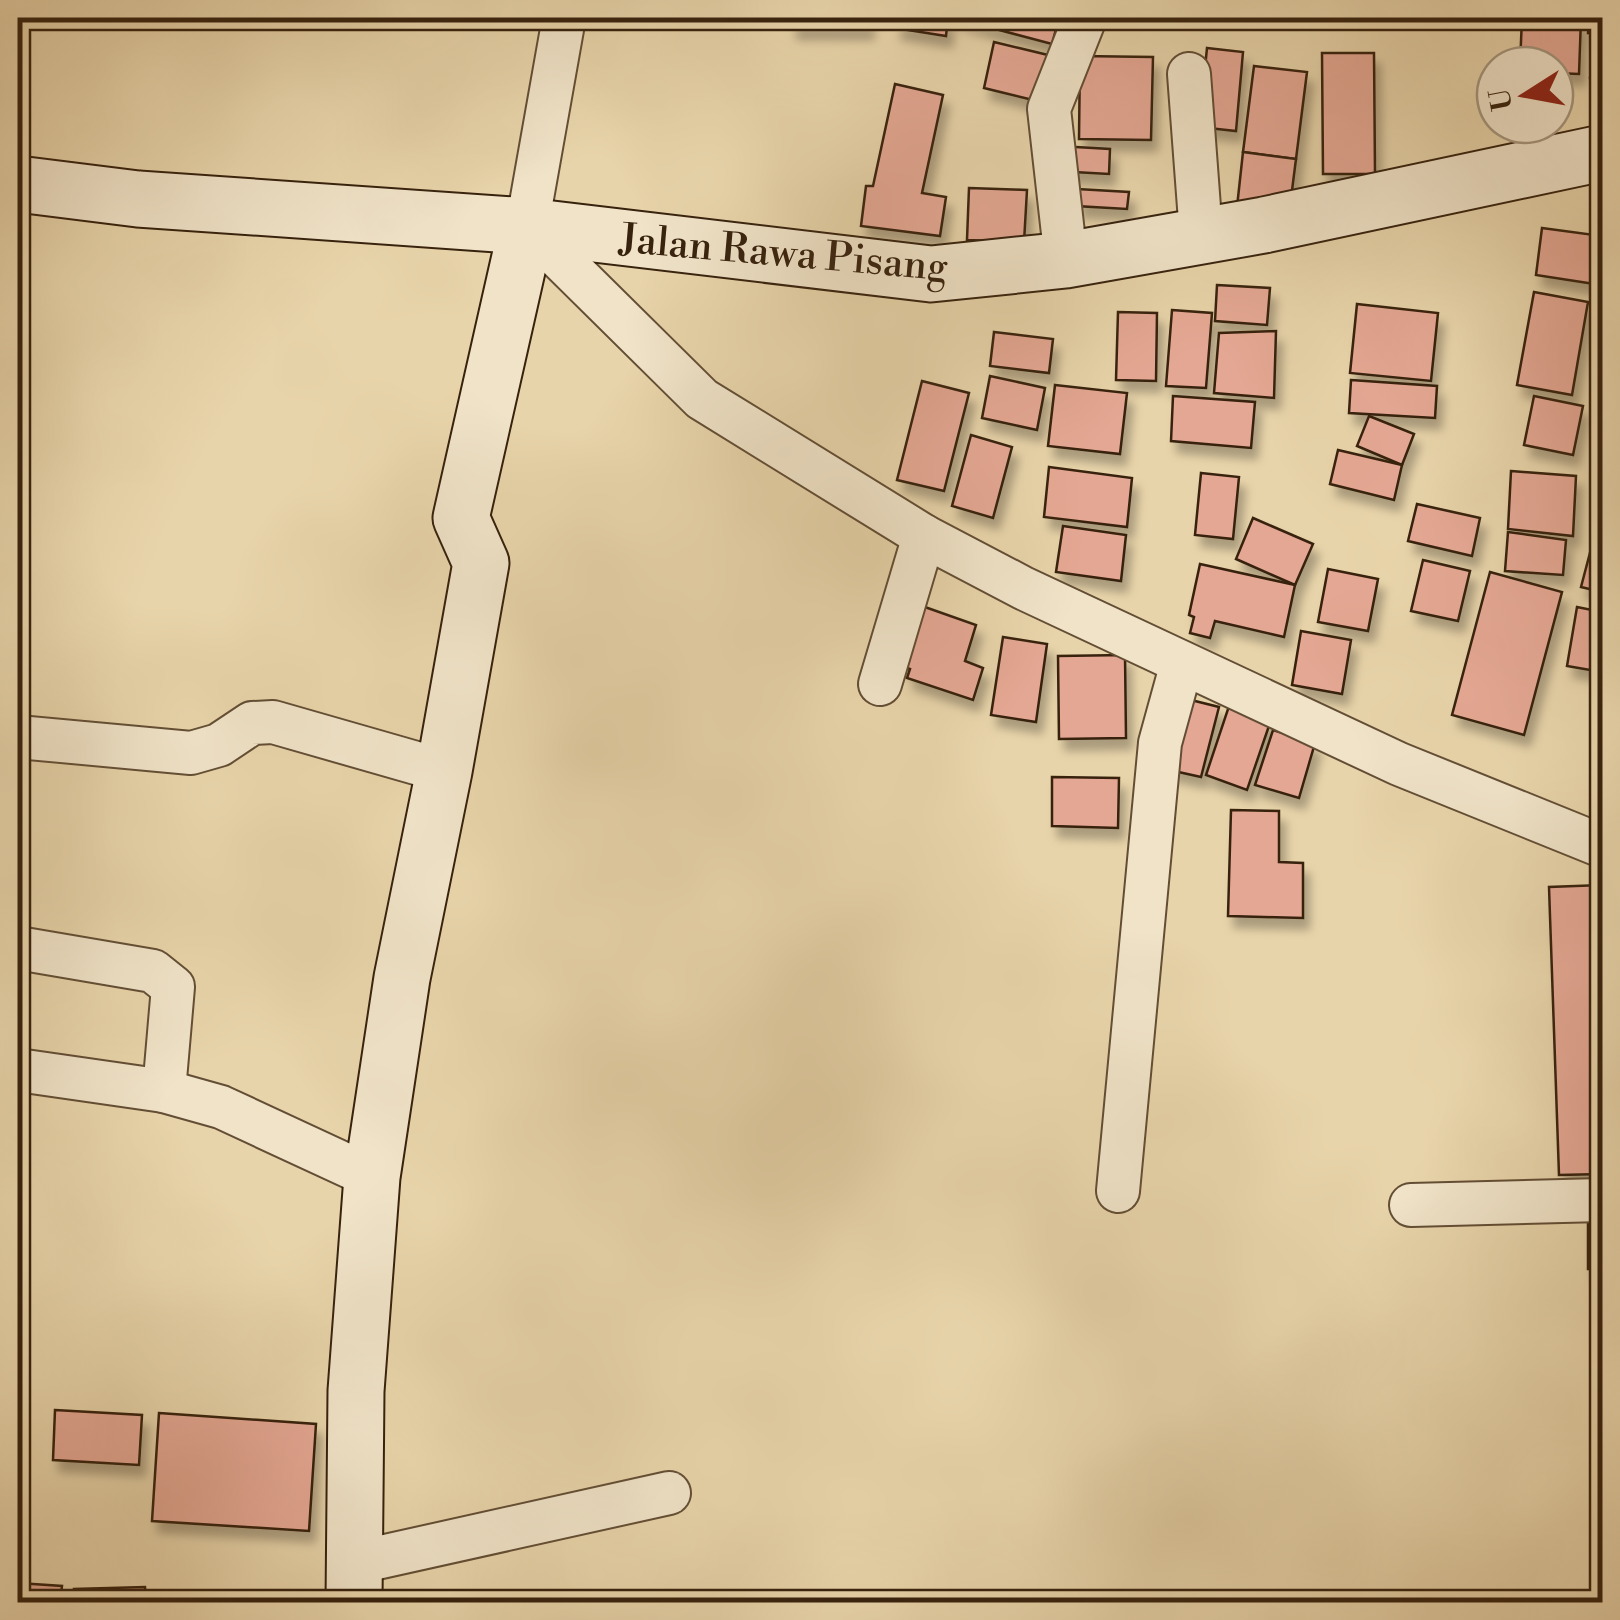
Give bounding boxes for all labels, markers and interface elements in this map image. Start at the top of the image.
north arrow [1475,45,1575,145]
text: U [1483,85,1521,113]
street label: Jalan Rawa Pisang [616,215,950,294]

